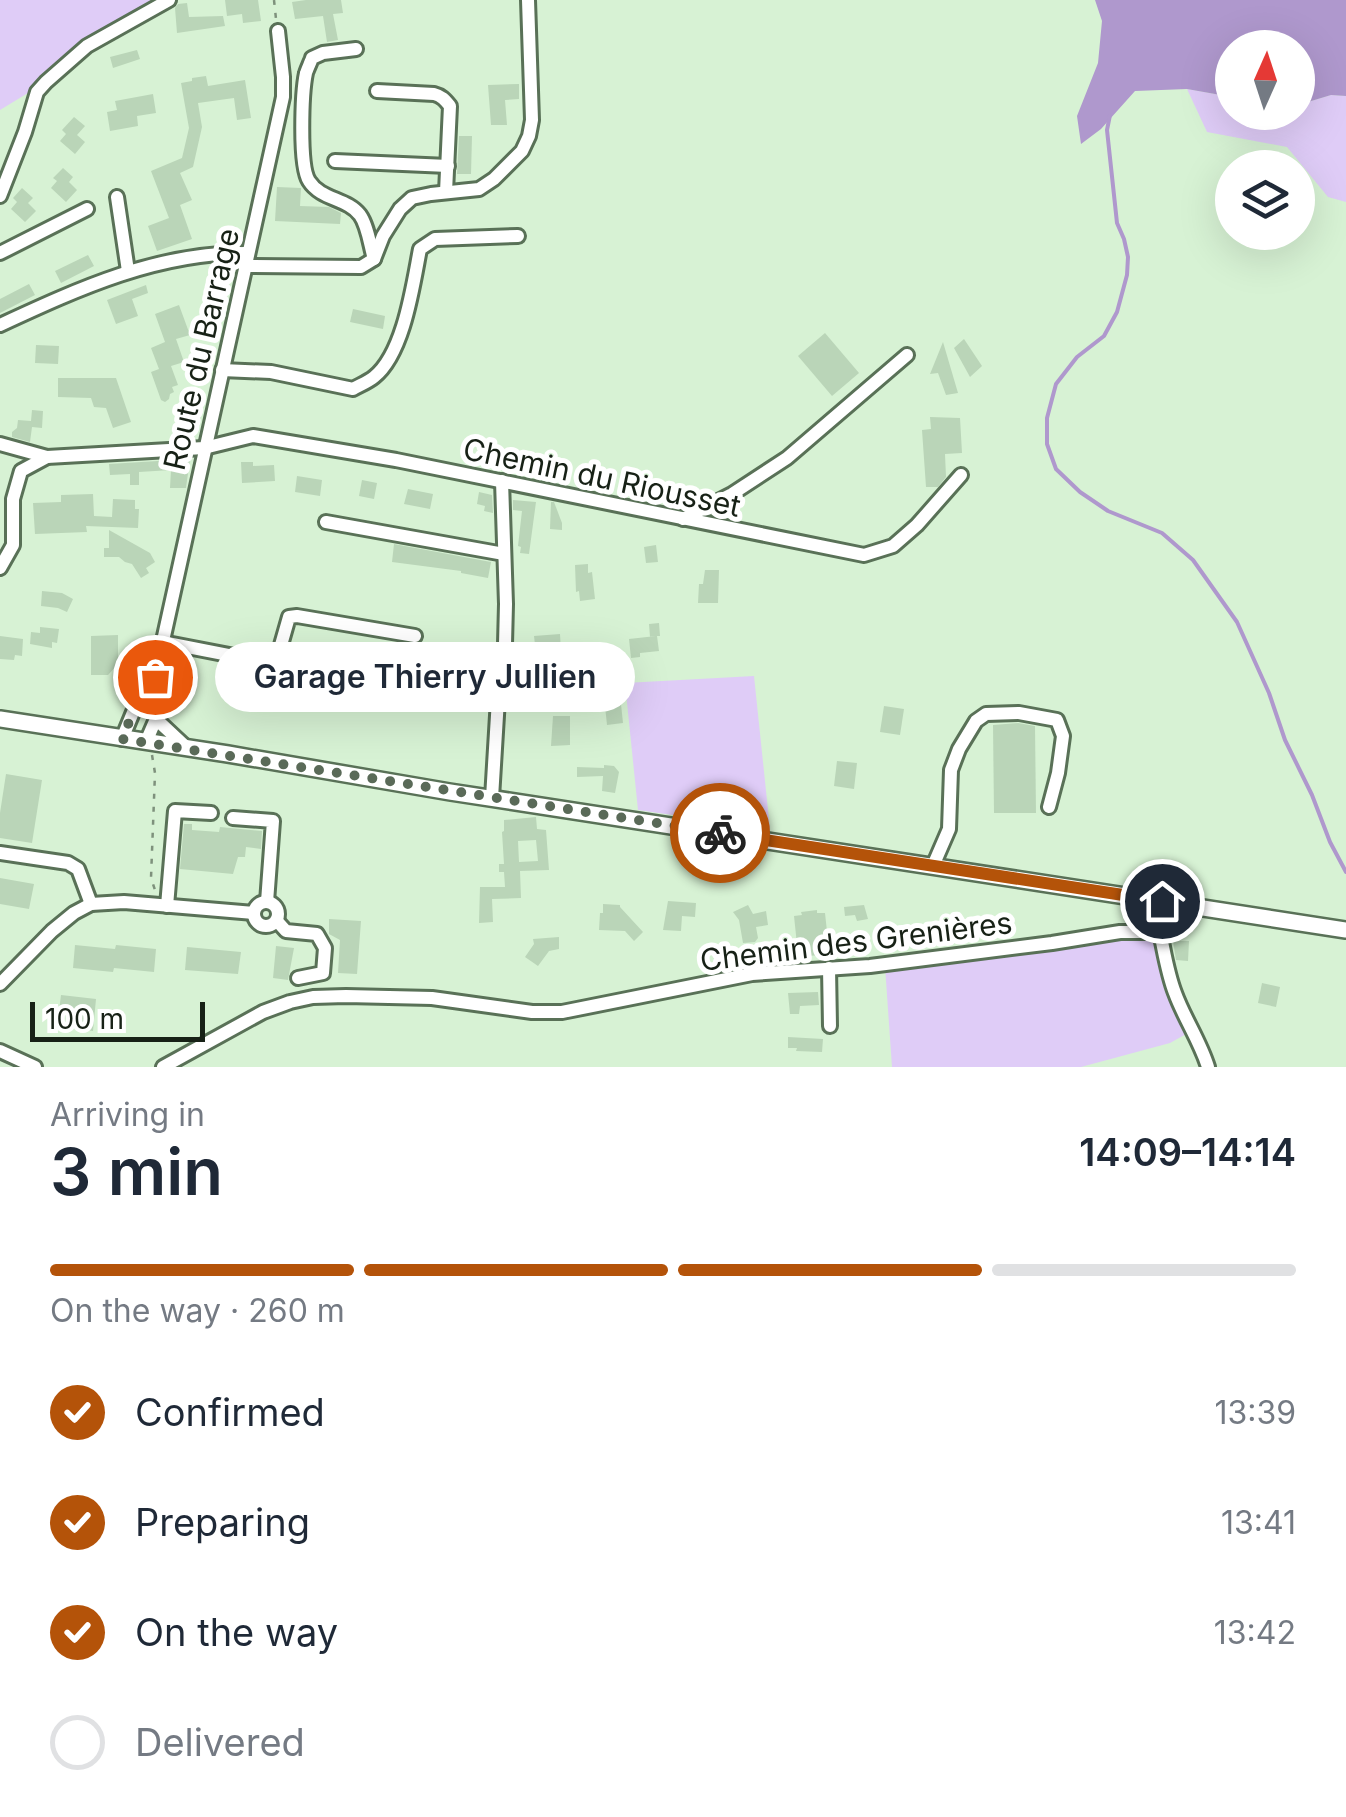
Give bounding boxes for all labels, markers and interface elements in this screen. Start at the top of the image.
north arrow [1215,30,1315,130]
map controls [1215,30,1315,250]
button: layers [1215,150,1315,250]
street label: Route du Barrage [156,225,246,473]
street label: Chemin du Riousset [460,430,744,524]
pin [113,635,198,720]
callout: Garage Thierry Jullien [215,642,635,712]
icon: bag [128,650,183,705]
text: Garage Thierry Jullien [253,657,597,696]
courier [670,783,770,883]
icon: bike [693,806,748,861]
pin [1120,859,1205,944]
icon: home [1135,874,1190,929]
street label: Chemin des Grenières [698,904,1014,978]
scale bar [30,997,205,1042]
text: 100 m [45,1002,124,1036]
text: Arriving in [50,1095,205,1134]
text: 14:09–14:14 [1079,1129,1296,1175]
text: 3 min [50,1132,223,1211]
text: On the way · 260 m [50,1291,345,1330]
icon: check [50,1385,105,1440]
text: Confirmed [135,1389,325,1435]
text: 13:39 [1214,1393,1296,1432]
icon: check [50,1495,105,1550]
text: Preparing [135,1499,310,1545]
text: 13:41 [1221,1503,1296,1542]
icon: check [50,1605,105,1660]
text: On the way [135,1609,338,1655]
text: 13:42 [1214,1613,1296,1652]
text: Delivered [135,1719,305,1765]

